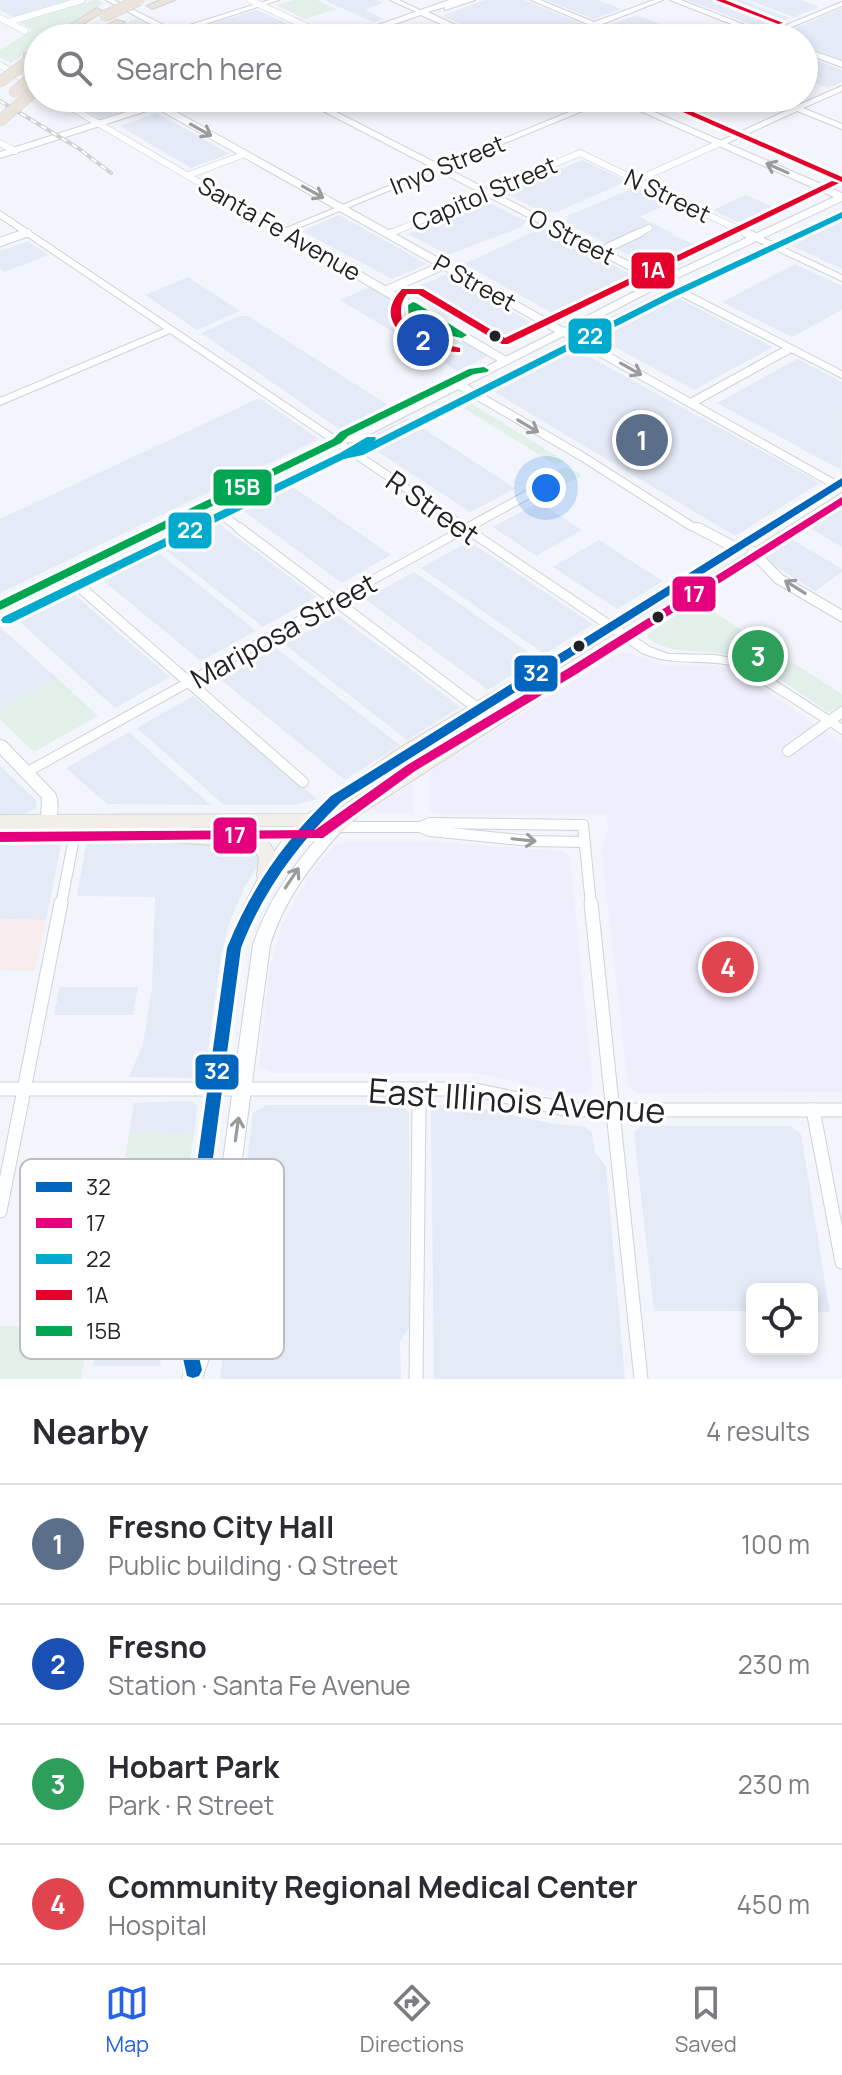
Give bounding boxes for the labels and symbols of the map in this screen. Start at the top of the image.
one-way arrow [189,122,212,138]
street label: Inyo Street [385,126,509,202]
street label: Capitol Street [406,148,562,238]
street label: N Street [620,160,716,230]
one-way arrow [765,160,789,175]
street label: Santa Fe Avenue [193,168,367,288]
one-way arrow [300,184,324,200]
street label: O Street [523,200,621,272]
street label: P Street [428,246,522,318]
line badge: 1A [630,251,676,290]
text: 1A [641,255,665,285]
pin: 2 [397,310,449,370]
line badge: 22 [567,317,613,355]
text: 22 [577,321,603,351]
unlabelled marker [487,328,503,344]
one-way arrow [619,362,643,377]
pin: 1 [616,410,668,470]
one-way arrow [516,419,539,435]
street label: R Street [379,461,487,553]
line badge: 15B [212,468,273,507]
your location [526,468,566,508]
text: 15B [224,472,260,502]
line badge: 22 [167,511,213,550]
text: 22 [177,515,203,545]
street label: Mariposa Street [183,563,383,697]
line badge: 17 [671,575,717,613]
text: 17 [683,579,705,609]
one-way arrow [784,579,807,595]
unlabelled marker [650,609,666,625]
pin: 3 [732,626,784,686]
unlabelled marker [571,638,587,654]
line badge: 32 [513,654,559,693]
text: 32 [523,658,549,688]
line badge: 17 [212,816,258,855]
text: 17 [224,820,246,850]
one-way arrow [510,833,537,848]
one-way arrow [285,867,301,890]
pin: 4 [702,937,754,997]
line badge: 32 [194,1053,240,1091]
text: 32 [204,1056,230,1086]
street label: East Illinois Avenue [367,1067,667,1133]
one-way arrow [230,1116,245,1142]
legend [20,1159,284,1359]
text: 32 [86,1172,111,1202]
text: 17 [86,1208,106,1238]
text: 22 [86,1244,111,1274]
text: 1A [86,1280,109,1310]
text: 15B [86,1316,121,1346]

